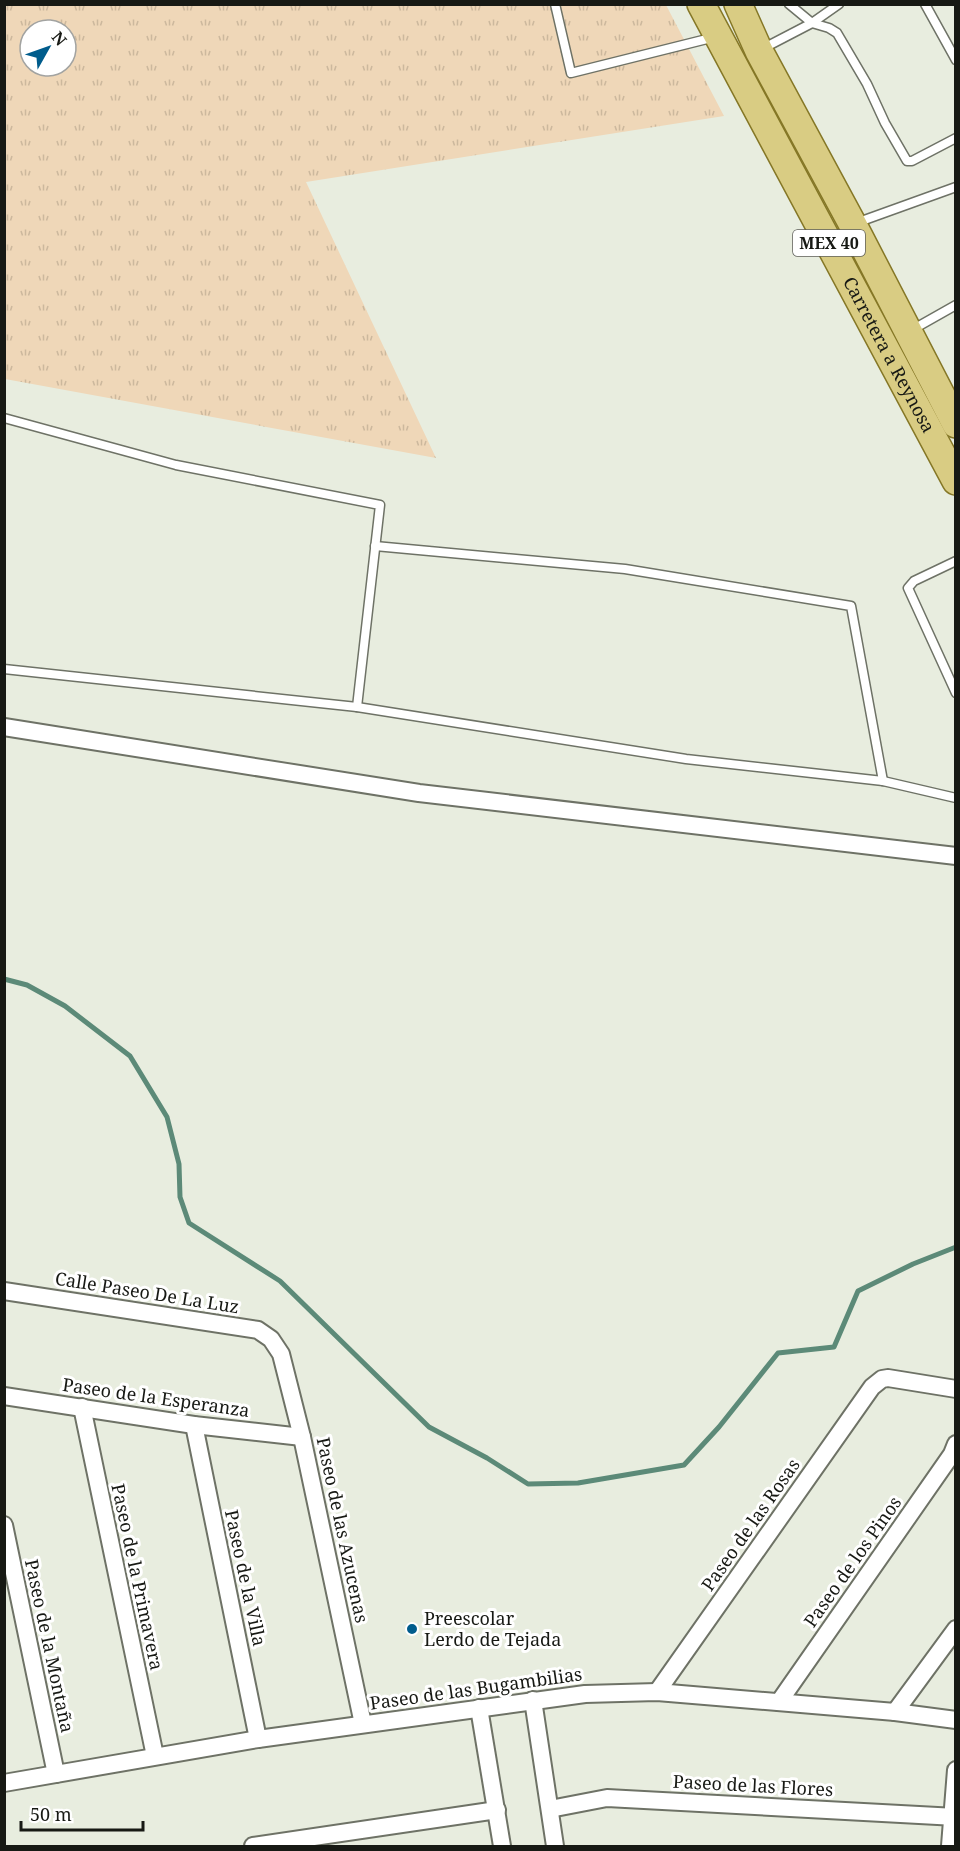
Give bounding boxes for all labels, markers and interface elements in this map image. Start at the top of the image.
north arrow [18,18,78,78]
text: N [47,26,72,51]
road number: MEX 40 [793,230,865,256]
street label: Carretera a Reynosa [838,272,941,437]
street label: Calle Paseo De La Luz [54,1266,241,1318]
street label: Paseo de la Esperanza [61,1372,251,1422]
street label: Paseo de las Azucenas [312,1435,374,1625]
street label: Paseo de las Rosas [696,1454,805,1595]
street label: Paseo de la Primavera [106,1481,169,1672]
street label: Paseo de los Pinos [798,1491,906,1632]
street label: Paseo de la Villa [220,1507,272,1648]
street label: Paseo de la Montaña [20,1557,80,1735]
place label: Preescolar Lerdo de Tejada [424,1606,561,1651]
marker: Preescolar Lerdo de Tejada [405,1622,419,1636]
street label: Paseo de las Bugambilias [368,1661,584,1715]
street label: Paseo de las Flores [672,1769,834,1801]
scale bar [21,1794,142,1832]
text: 50 m [30,1802,72,1826]

